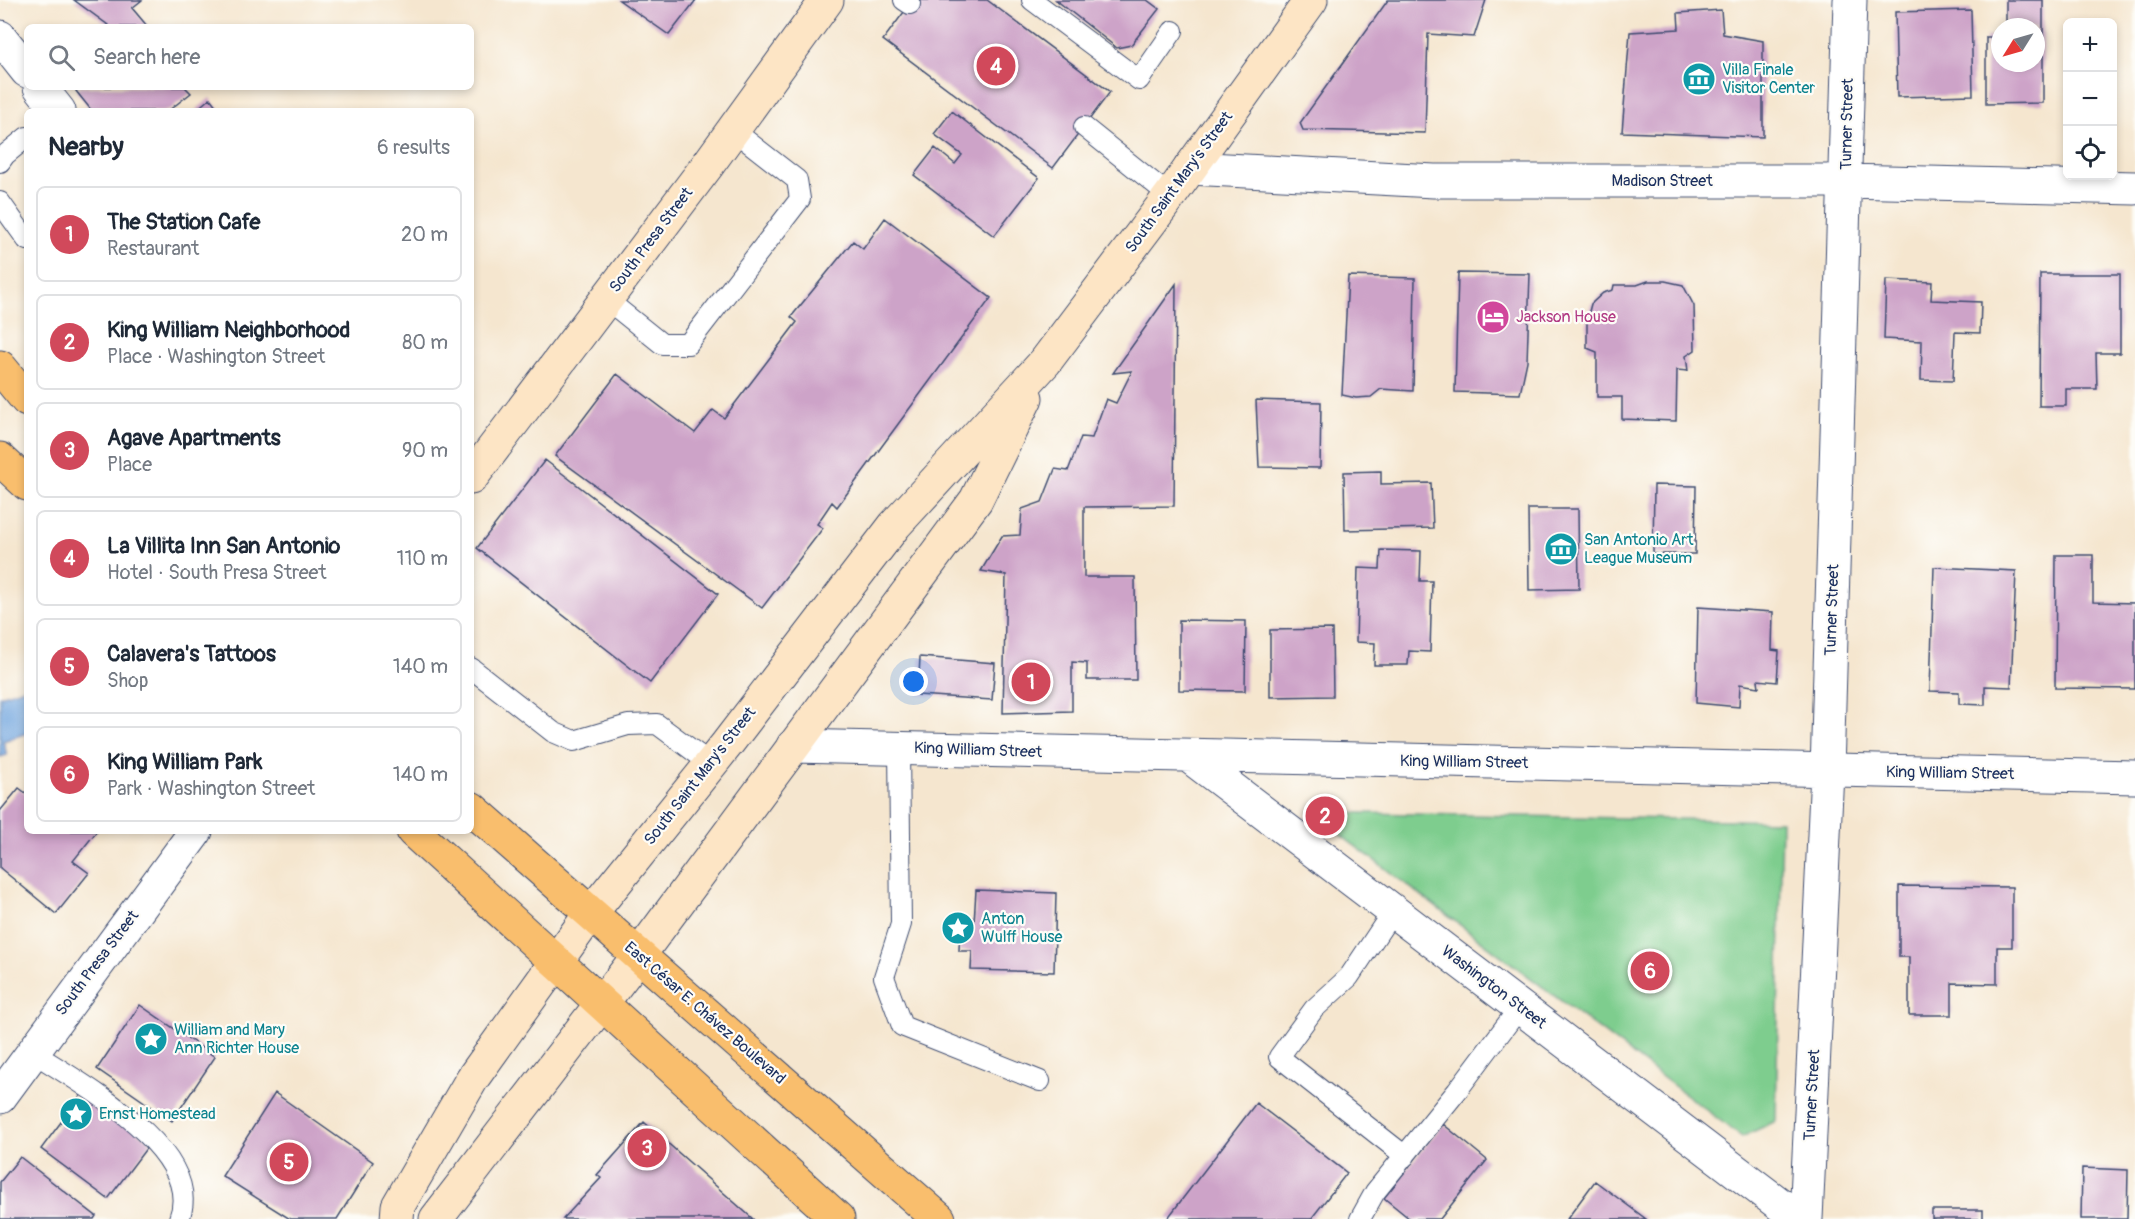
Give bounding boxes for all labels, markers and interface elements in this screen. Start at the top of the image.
north arrow [1991,18,2045,72]
map controls [2063,18,2117,180]
button: + [2063,18,2117,72]
search box [24,24,474,90]
icon: search [45,41,78,74]
text: Search here [93,43,200,71]
pin: 4 [976,44,1016,88]
place label: Villa Finale Visitor Center [1722,60,1815,98]
museum icon: Villa Finale Visitor Center [1681,61,1717,97]
button: − [2063,72,2117,126]
street label: Turner Street [1836,77,1858,170]
street label: South Saint Mary's Street [1121,107,1237,257]
button: locate [2063,126,2117,180]
text: Nearby [48,131,124,163]
text: 6 results [377,135,450,160]
street label: Madison Street [1611,171,1713,191]
street label: South Presa Street [605,183,697,297]
text: The Station Cafe [107,208,260,236]
text: 1 [66,222,73,247]
text: 20 m [401,222,448,247]
text: Restaurant [107,236,199,261]
hotel icon: Jackson House [1475,299,1511,335]
place label: Jackson House [1516,307,1616,327]
text: King William Neighborhood [107,316,350,344]
text: 2 [64,330,75,355]
text: 80 m [402,330,448,355]
text: Place · Washington Street [107,344,325,369]
text: Agave Apartments [107,424,281,452]
text: 3 [64,438,75,463]
text: 90 m [402,438,448,463]
text: Place [107,452,152,477]
place label: San Antonio Art League Museum [1584,530,1694,568]
museum icon: San Antonio Art League Museum [1543,531,1579,567]
text: La Villita Inn San Antonio [107,532,340,560]
text: 4 [64,546,75,571]
text: 110 m [397,546,448,571]
text: Hotel · South Presa Street [107,560,327,585]
street label: Turner Street [1820,563,1844,656]
text: Calavera's Tattoos [107,640,276,668]
text: 5 [64,654,75,679]
text: 140 m [393,654,448,679]
pin: 1 [1012,660,1050,704]
your location [899,667,928,696]
text: Shop [107,668,148,693]
street label: South Saint Mary's Street [640,702,761,849]
street label: King William Street [913,738,1043,762]
text: King William Park [107,748,262,776]
street label: King William Street [1400,751,1529,773]
text: 6 [64,762,75,787]
text: 140 m [393,762,448,787]
street label: King William Street [1886,762,2015,784]
text: Park · Washington Street [107,776,315,801]
pin: 2 [1306,794,1344,838]
street label: South Presa Street [51,906,143,1020]
place label: Anton Wulff House [981,909,1062,947]
place icon: Anton Wulff House [940,910,976,946]
street label: East César E. Chávez Boulevard [620,937,790,1089]
street label: Washington Street [1437,941,1551,1033]
pin: 6 [1630,948,1670,994]
place label: William and Mary Ann Richter House [174,1020,299,1058]
place icon: William and Mary Ann Richter House [133,1021,169,1057]
street label: Turner Street [1800,1048,1824,1141]
place icon: Ernst Homestead [58,1096,94,1132]
place label: Ernst Homestead [99,1104,216,1124]
pin: 3 [628,1126,666,1170]
pin: 5 [270,1140,308,1184]

